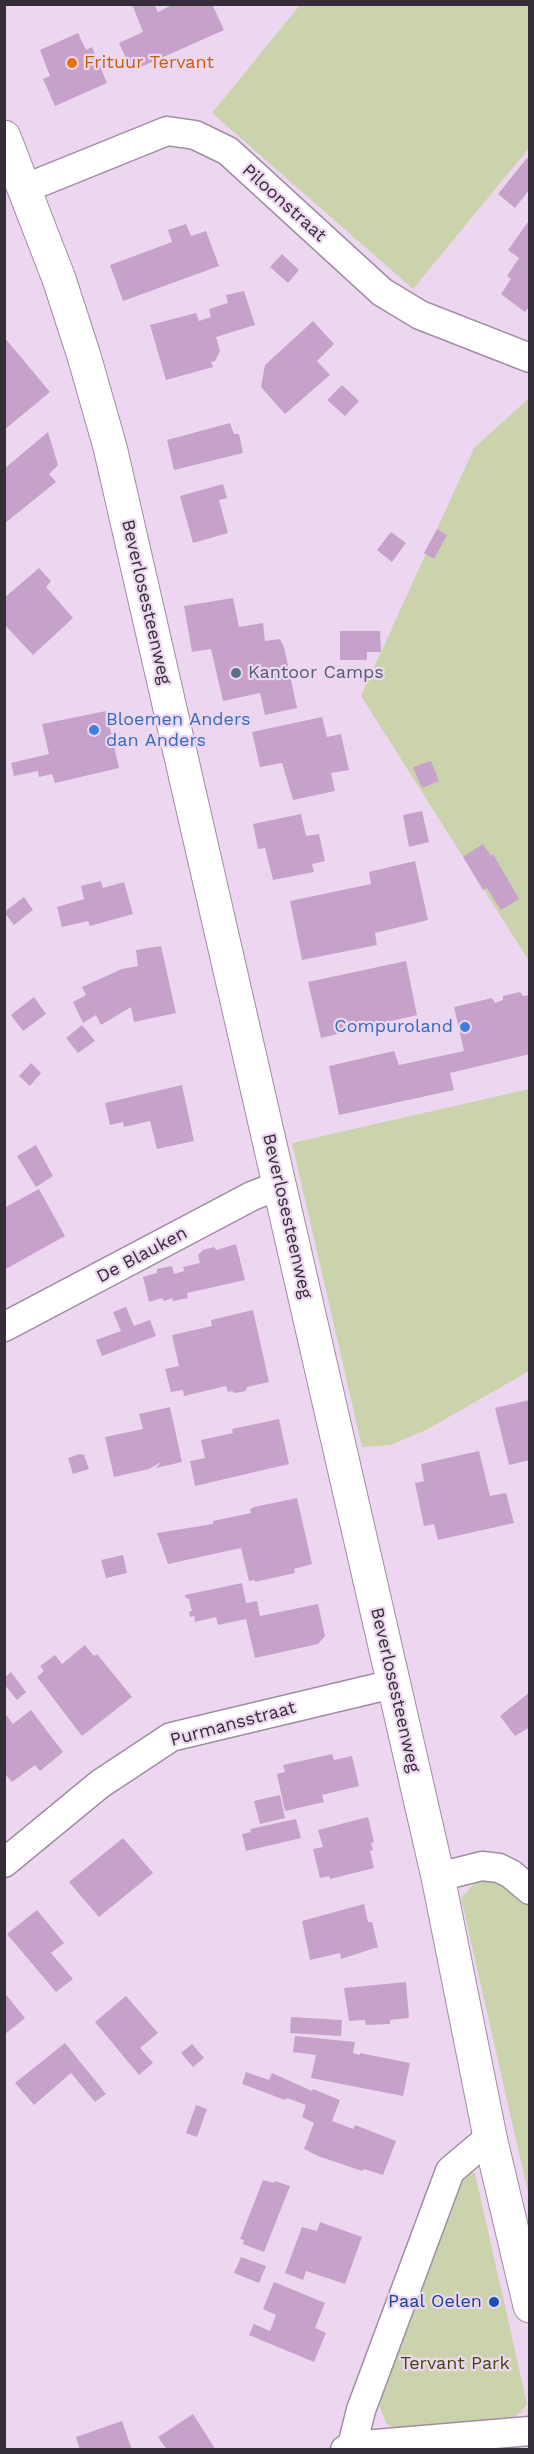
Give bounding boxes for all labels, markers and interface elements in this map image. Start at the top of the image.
place label: Frituur Tervant [84,52,214,74]
marker: Frituur Tervant [65,56,79,70]
street label: Piloonstraat [237,160,331,246]
street label: Beverlosesteenweg [117,517,175,687]
place label: Kantoor Camps [248,662,384,684]
marker: Kantoor Camps [229,666,243,680]
place label: Bloemen Anders dan Anders [106,709,250,752]
marker: Bloemen Anders dan Anders [87,723,101,737]
place label: Compuroland [334,1016,453,1038]
marker: Compuroland [458,1020,472,1034]
street label: Beverlosesteenweg [258,1131,316,1301]
street label: De Blauken [93,1222,191,1288]
street label: Beverlosesteenweg [366,1605,424,1775]
street label: Purmansstraat [168,1697,298,1751]
place label: Paal Oelen [388,2291,482,2313]
marker: Paal Oelen [487,2295,501,2309]
park label: Tervant Park [400,2353,510,2375]

